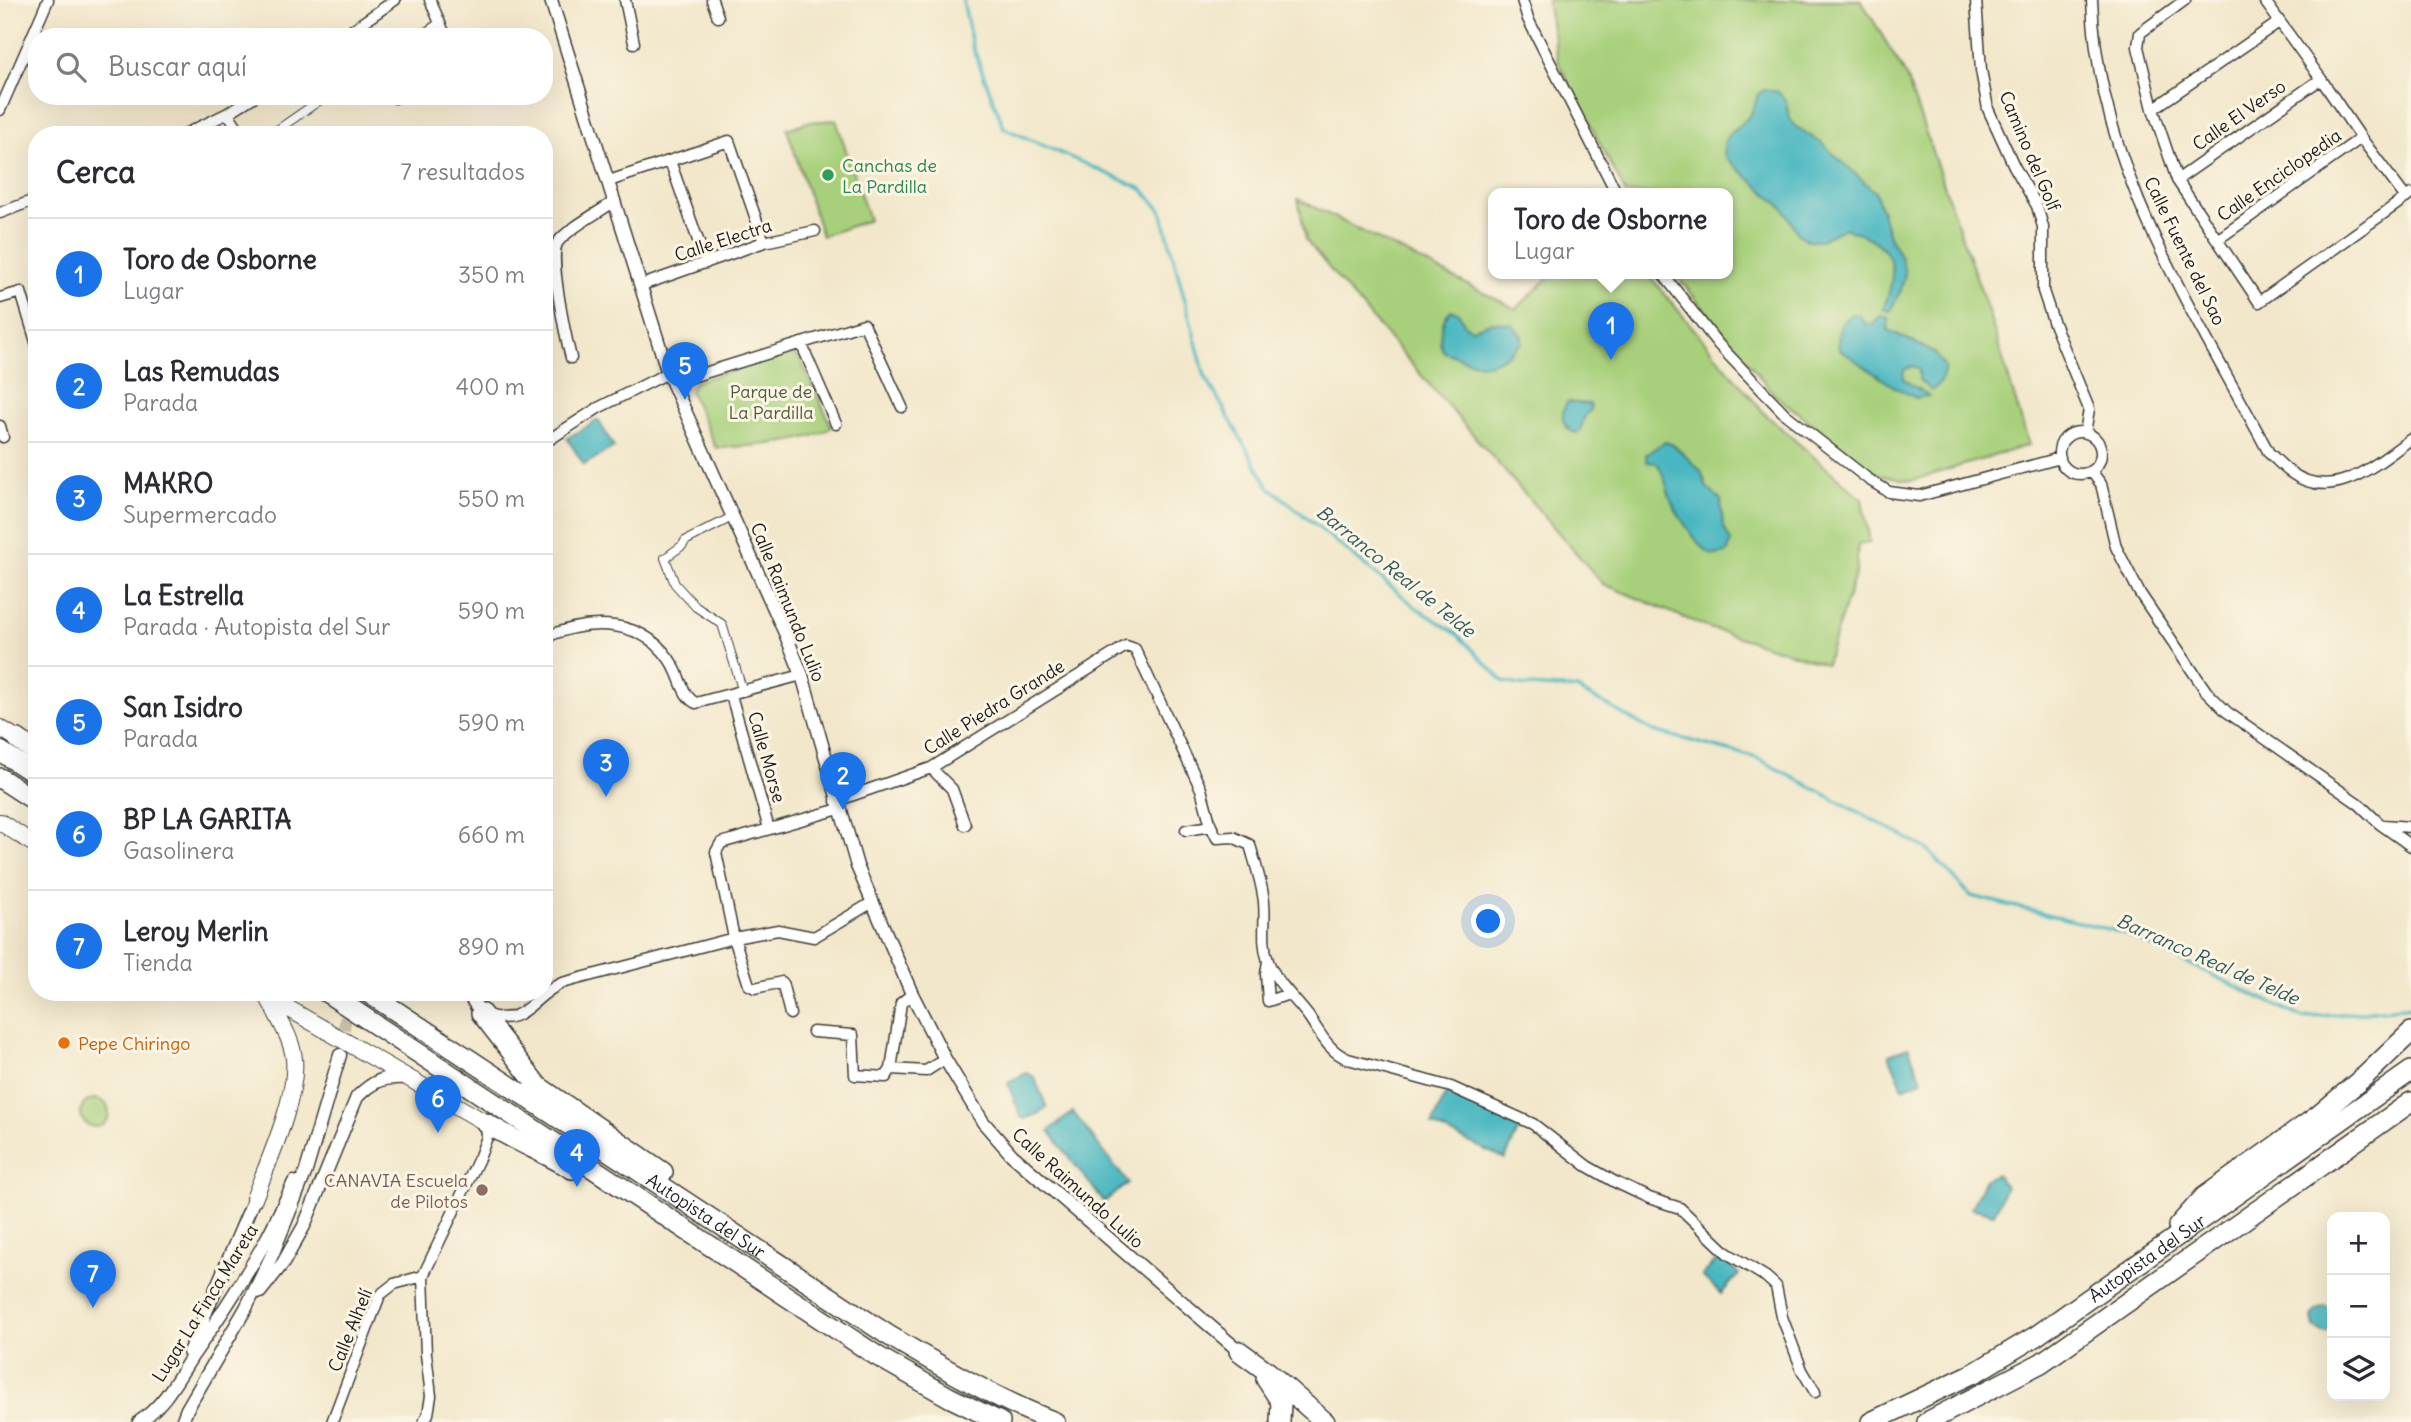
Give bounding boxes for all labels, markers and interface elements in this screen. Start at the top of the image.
search box [28,28,553,105]
icon: search [52,48,90,86]
text: Buscar aquí [108,50,247,83]
street label: Calle El Verso [2188,74,2290,156]
street label: Camino del Golf [1994,88,2066,215]
street label: Calle Enciclopedia [2212,124,2346,226]
text: Cerca [56,153,135,191]
place label: Canchas de La Pardilla [842,154,937,198]
text: 7 resultados [400,157,525,186]
marker: Canchas de La Pardilla [820,167,836,183]
street label: Calle Fuente del Sao [2139,173,2231,329]
popup [1488,188,1733,279]
text: Toro de Osborne [1514,203,1707,236]
street label: Calle Electra [671,213,775,267]
text: Lugar [1514,236,1575,265]
text: Toro de Osborne [123,243,317,276]
text: 1 [74,260,84,289]
text: 350 m [458,260,525,289]
text: Lugar [123,276,184,305]
pin: 1 [1588,302,1634,360]
pin: 5 [662,342,708,400]
text: Las Remudas [123,355,280,388]
text: 2 [73,372,85,401]
text: 400 m [456,372,525,401]
park label: Parque de La Pardilla [729,380,814,424]
text: Parada [123,388,198,417]
text: MAKRO [123,467,213,500]
text: 3 [72,484,86,513]
text: 550 m [458,484,525,513]
text: Supermercado [123,500,277,529]
water label: Barranco Real de Telde [1312,500,1481,643]
street label: Calle Raimundo Lulio [746,519,830,685]
text: La Estrella [123,579,244,612]
text: 4 [72,596,86,625]
text: 590 m [458,596,525,625]
text: Parada · Autopista del Sur [123,612,390,641]
street label: Calle Piedra Grande [919,654,1069,760]
text: San Isidro [123,691,243,724]
text: 5 [72,708,86,737]
text: 590 m [458,708,525,737]
street label: Calle Morse [743,709,791,805]
text: Parada [123,724,198,753]
pin: 3 [583,739,629,797]
pin: 2 [820,752,866,810]
text: BP LA GARITA [123,803,291,836]
text: 6 [72,820,86,849]
text: 660 m [458,820,525,849]
text: Gasolinera [123,836,234,865]
your location [1471,904,1505,938]
water label: Barranco Real de Telde [2113,908,2304,1011]
text: Leroy Merlin [123,915,269,948]
text: 7 [73,932,85,961]
text: 890 m [458,932,525,961]
text: Tienda [123,948,193,977]
place label: Pepe Chiringo [78,1032,190,1055]
marker: Pepe Chiringo [56,1035,72,1051]
pin: 6 [415,1075,461,1133]
street label: Calle Raimundo Lulio [1007,1123,1149,1253]
pin: 4 [554,1129,600,1187]
street label: Autopista del Sur [642,1168,771,1263]
place label: CANAVIA Escuela de Pilotos [324,1169,468,1213]
marker: CANAVIA Escuela de Pilotos [474,1182,490,1198]
street label: Autopista del Sur [2084,1208,2210,1307]
map controls [2327,1212,2390,1401]
button: + [2327,1212,2390,1275]
street label: Lugar La Finca Mareta [147,1220,263,1386]
pin: 7 [70,1250,116,1308]
button: − [2327,1275,2390,1338]
street label: Calle Alhelí [323,1285,377,1375]
button: layers [2327,1338,2390,1401]

